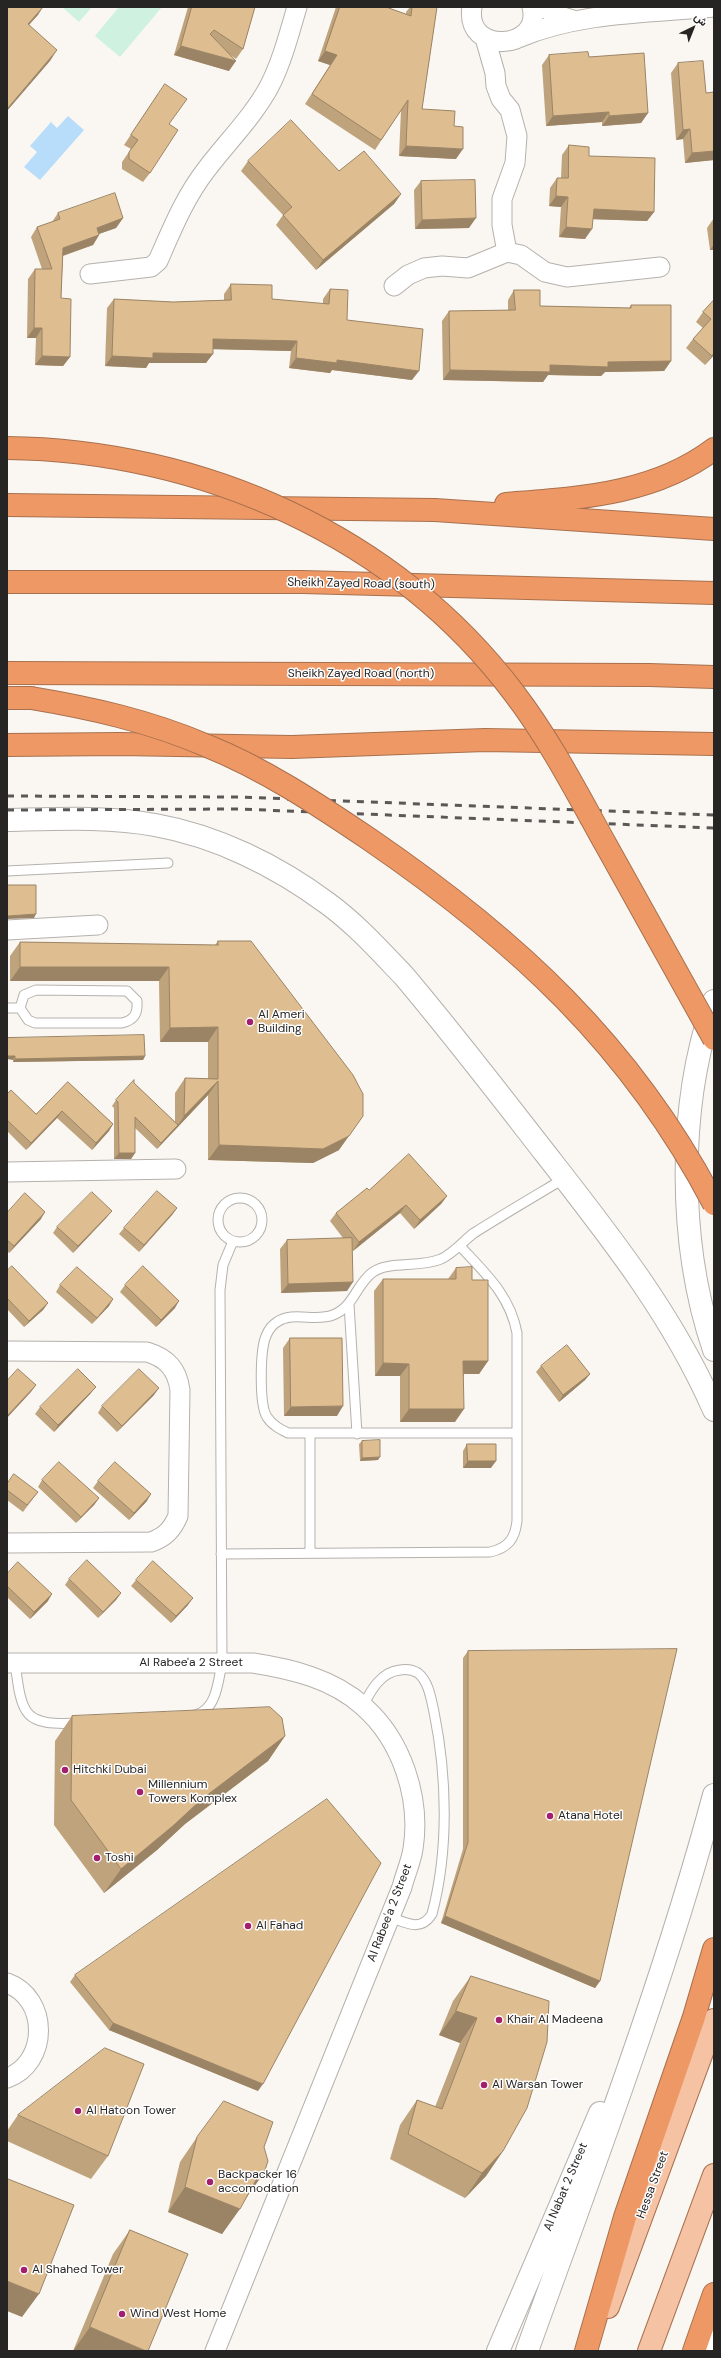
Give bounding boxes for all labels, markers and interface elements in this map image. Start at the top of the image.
north arrow [673,8,713,48]
text: ش [692,10,711,29]
street label: Sheikh Zayed Road (south) [287,576,435,592]
street label: Sheikh Zayed Road (north) [288,667,434,681]
place label: Al Ameri Building [258,1008,305,1036]
marker: Al Ameri Building [245,1017,255,1027]
street label: Al Rabee'a 2 Street [139,1656,243,1670]
place label: Hitchki Dubai [73,1763,147,1777]
marker: Hitchki Dubai [60,1765,70,1775]
place label: Millennium Towers Komplex [148,1778,237,1806]
marker: Millennium Towers Komplex [135,1787,145,1797]
place label: Atana Hotel [558,1809,622,1823]
marker: Atana Hotel [545,1811,555,1821]
place label: Toshi [105,1851,134,1865]
marker: Toshi [92,1853,102,1863]
street label: Al Rabee'a 2 Street [365,1862,415,1964]
place label: Al Fahad [256,1919,303,1933]
marker: Al Fahad [243,1921,253,1931]
place label: Khair Al Madeena [507,2013,603,2027]
marker: Khair Al Madeena [494,2015,504,2025]
place label: Al Warsan Tower [492,2078,583,2092]
marker: Al Warsan Tower [479,2080,489,2090]
place label: Al Hatoon Tower [86,2104,176,2118]
marker: Al Hatoon Tower [73,2106,83,2116]
street label: Al Nabat 2 Street [541,2141,591,2233]
street label: Hessa Street [634,2149,672,2221]
place label: Backpacker 16 accomodation [218,2168,299,2196]
marker: Backpacker 16 accomodation [205,2177,215,2187]
place label: Al Shahed Tower [32,2263,123,2277]
marker: Al Shahed Tower [19,2265,29,2275]
place label: Wind West Home [130,2307,226,2321]
marker: Wind West Home [117,2309,127,2319]

